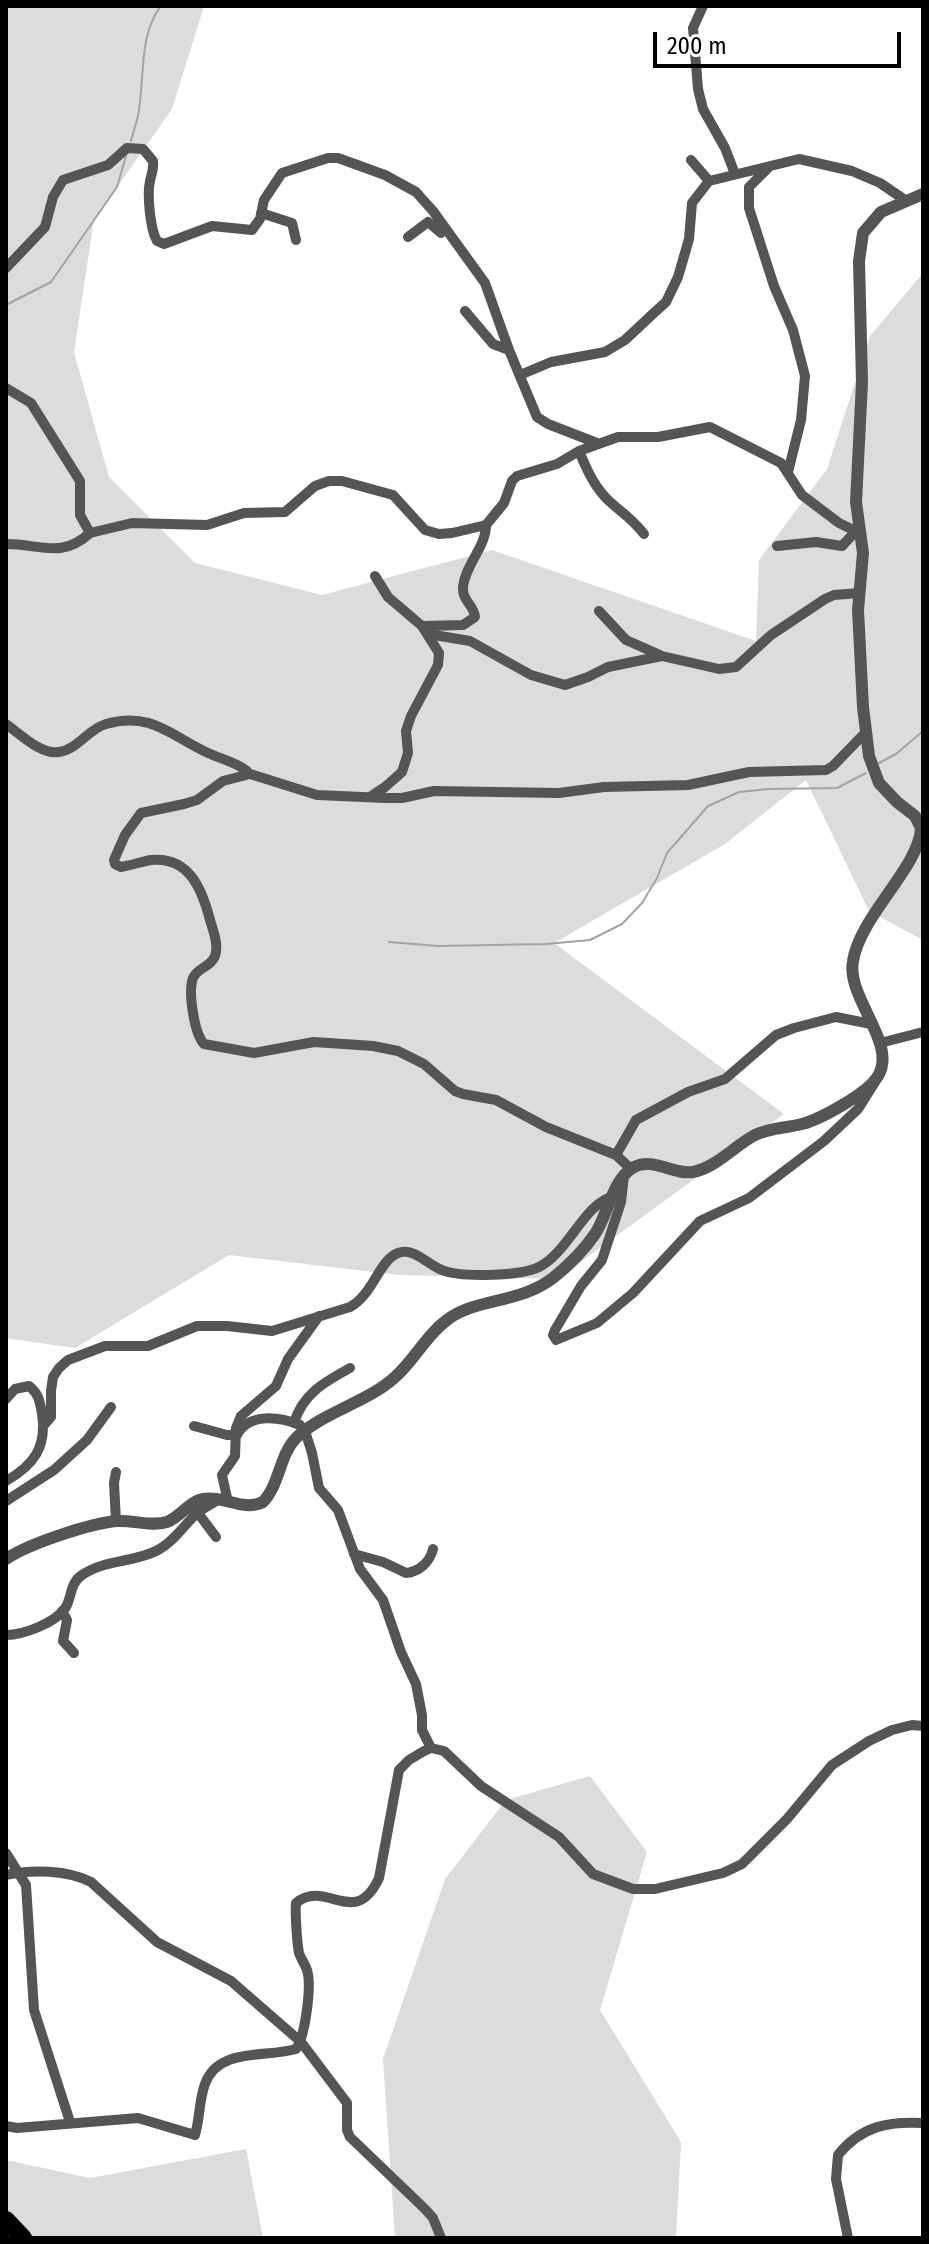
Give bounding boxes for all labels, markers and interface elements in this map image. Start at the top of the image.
scale bar [657,16,905,66]
text: 200 m [667,32,727,60]

